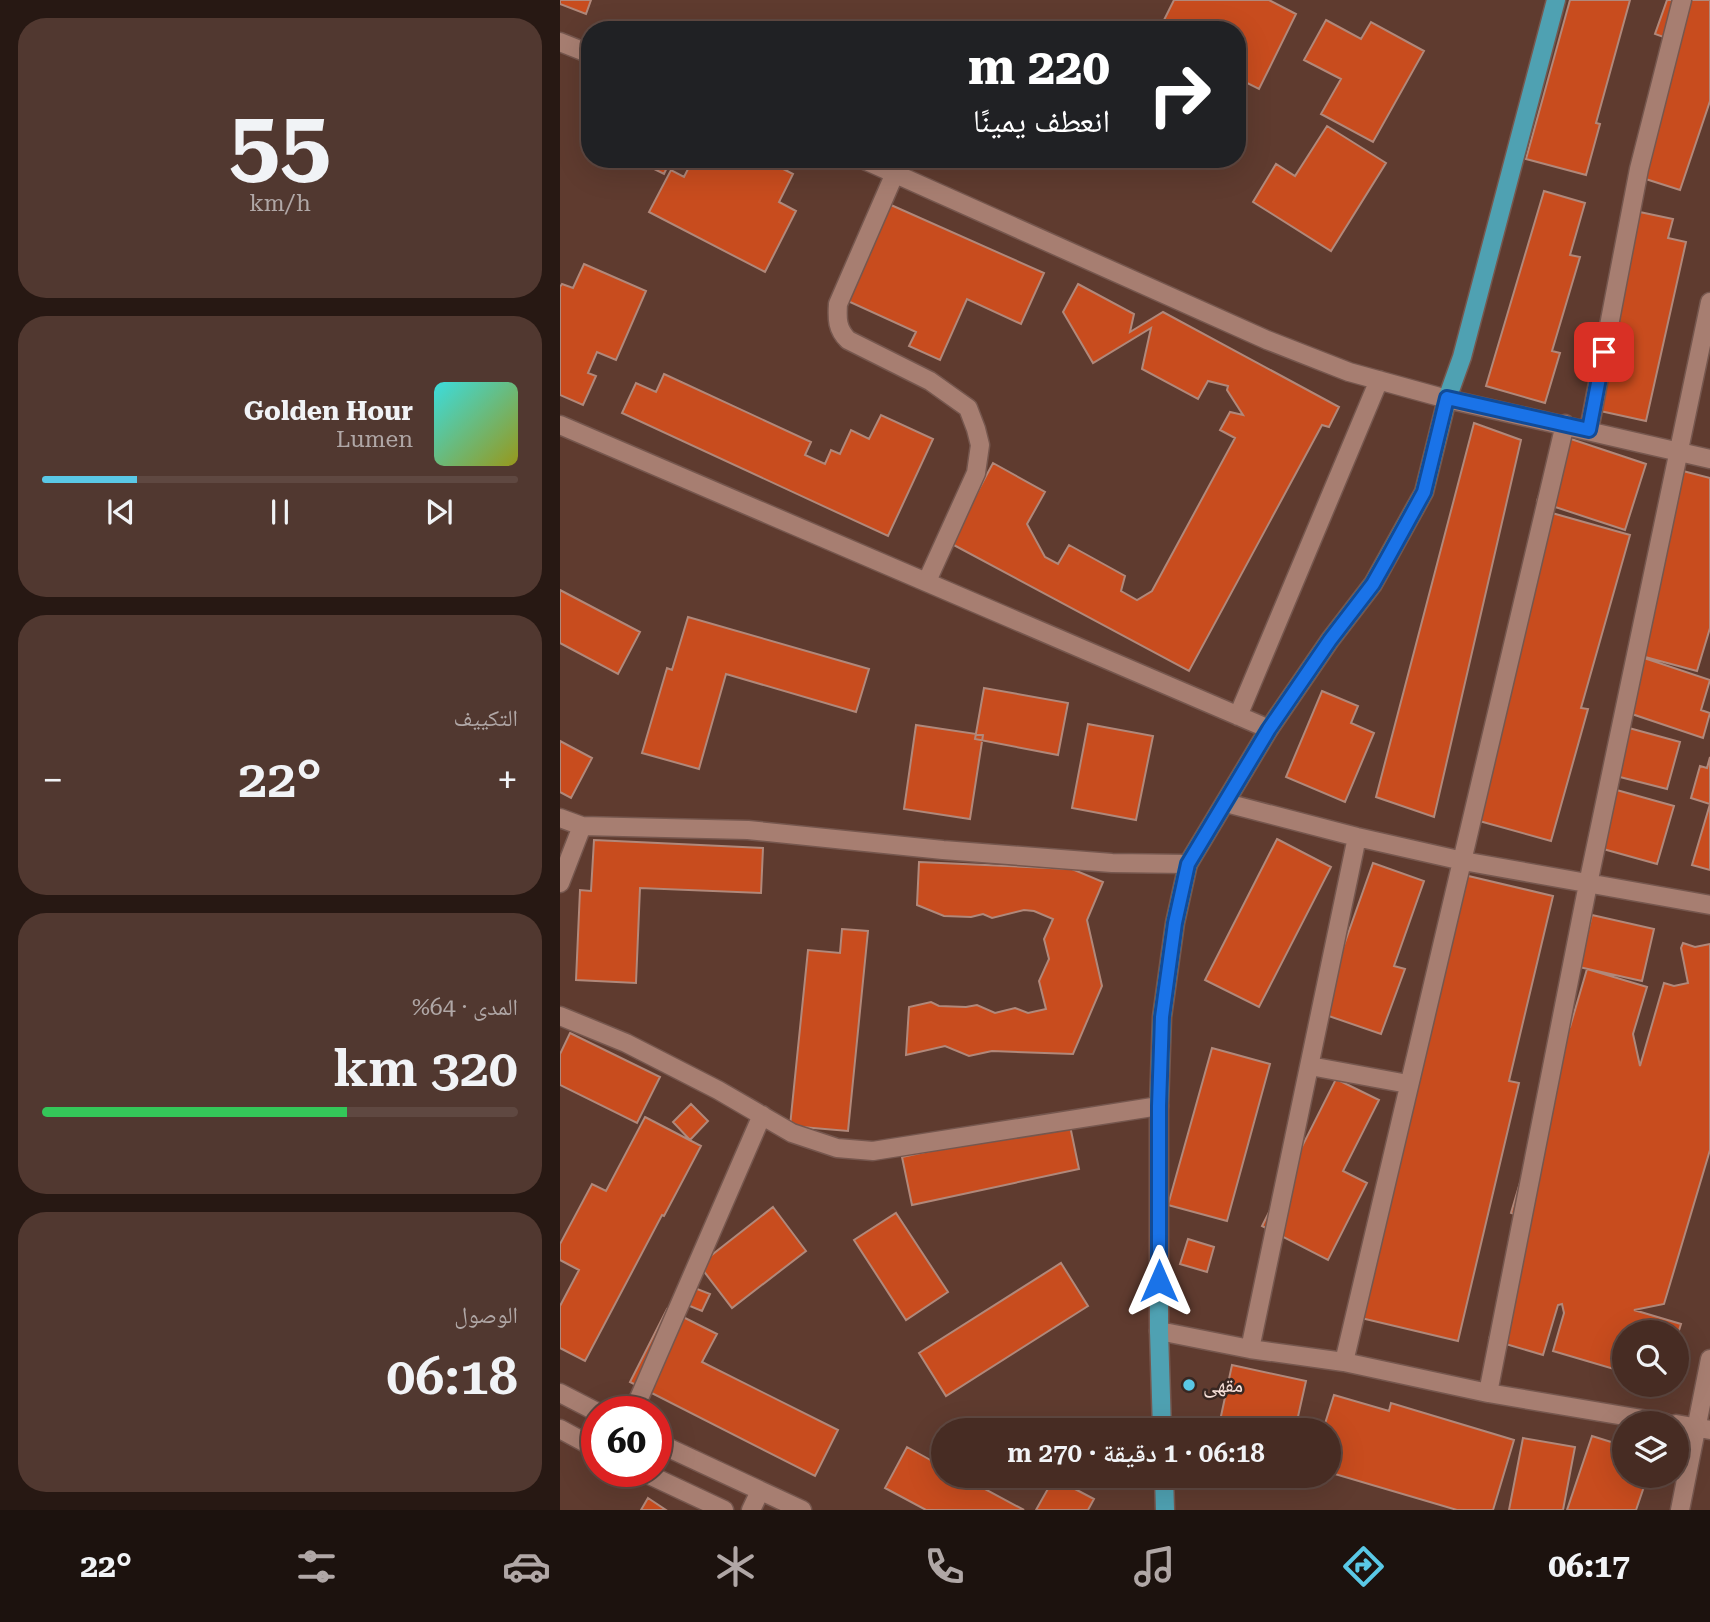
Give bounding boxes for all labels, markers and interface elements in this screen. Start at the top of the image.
text: 220 m [968,39,1110,96]
icon: right [1134,49,1225,140]
text: 55 [229,91,331,197]
text: انعطف يمينًا [973,102,1110,140]
text: km/h [249,190,311,217]
pin [1574,322,1634,382]
icon: arrive [1585,333,1623,371]
text: Golden Hour [244,396,413,426]
text: Lumen [336,426,413,453]
icon: previous [102,493,140,531]
icon: pause [261,493,299,531]
icon: next [420,493,458,531]
text: التكييف [453,705,518,732]
text: 22° [238,749,322,810]
text: − [42,758,63,802]
text: + [497,758,518,802]
text: المدى · 64% [412,994,518,1021]
text: 320 km [333,1038,518,1099]
position arrow [1122,1244,1196,1318]
text: الوصول [454,1302,518,1329]
map controls [1612,1320,1689,1488]
button: search [1612,1320,1689,1397]
text: 06:18 [386,1346,518,1407]
place label: مقهى [1203,1373,1243,1398]
marker: مقهى [1181,1377,1197,1393]
speed limit sign: 60 [581,1396,672,1487]
button: layers [1612,1411,1689,1488]
text: 06:18 · 1 دقيقة · 270 m [1007,1438,1265,1468]
icon: filters [292,1542,341,1591]
icon: car [502,1542,551,1591]
icon: climate [711,1542,760,1591]
icon: phone [920,1542,969,1591]
icon: music [1130,1542,1179,1591]
icon: directions [1339,1542,1388,1591]
text: 22° [80,1547,132,1585]
text: 06:17 [1548,1547,1630,1585]

